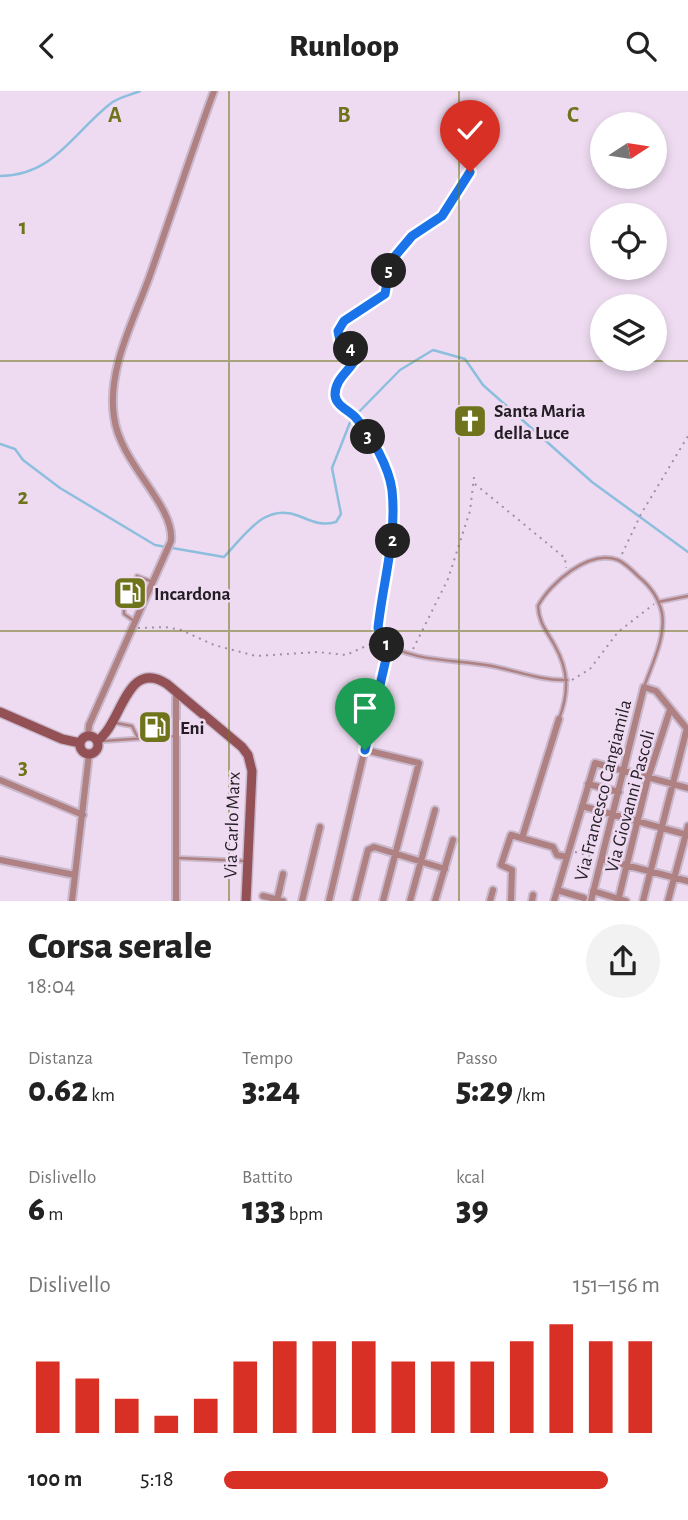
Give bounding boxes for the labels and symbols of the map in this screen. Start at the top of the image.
pin [440,100,500,172]
text: A [108,104,122,127]
text: B [337,104,351,127]
text: C [567,104,579,127]
north arrow [590,112,667,189]
text: 1 [19,216,27,239]
pin: 5 [372,253,406,289]
pin: 4 [334,331,368,367]
church icon: Santa Maria della Luce [451,402,489,440]
place label: Santa Maria della Luce [494,402,585,443]
pin: 3 [350,419,386,455]
text: 2 [18,486,29,509]
pin: 2 [376,524,410,559]
fuel station icon: Incardona [111,574,149,612]
place label: Incardona [154,585,231,604]
pin: 1 [370,627,404,663]
pin [335,678,395,750]
street label: Via Francesco Cangiamila [572,698,635,883]
fuel station icon: Eni [136,708,174,746]
place label: Eni [180,719,205,738]
street label: Via Giovanni Pascoli [602,728,659,875]
text: 3 [18,756,28,779]
street label: Via Carlo Marx [221,771,244,879]

